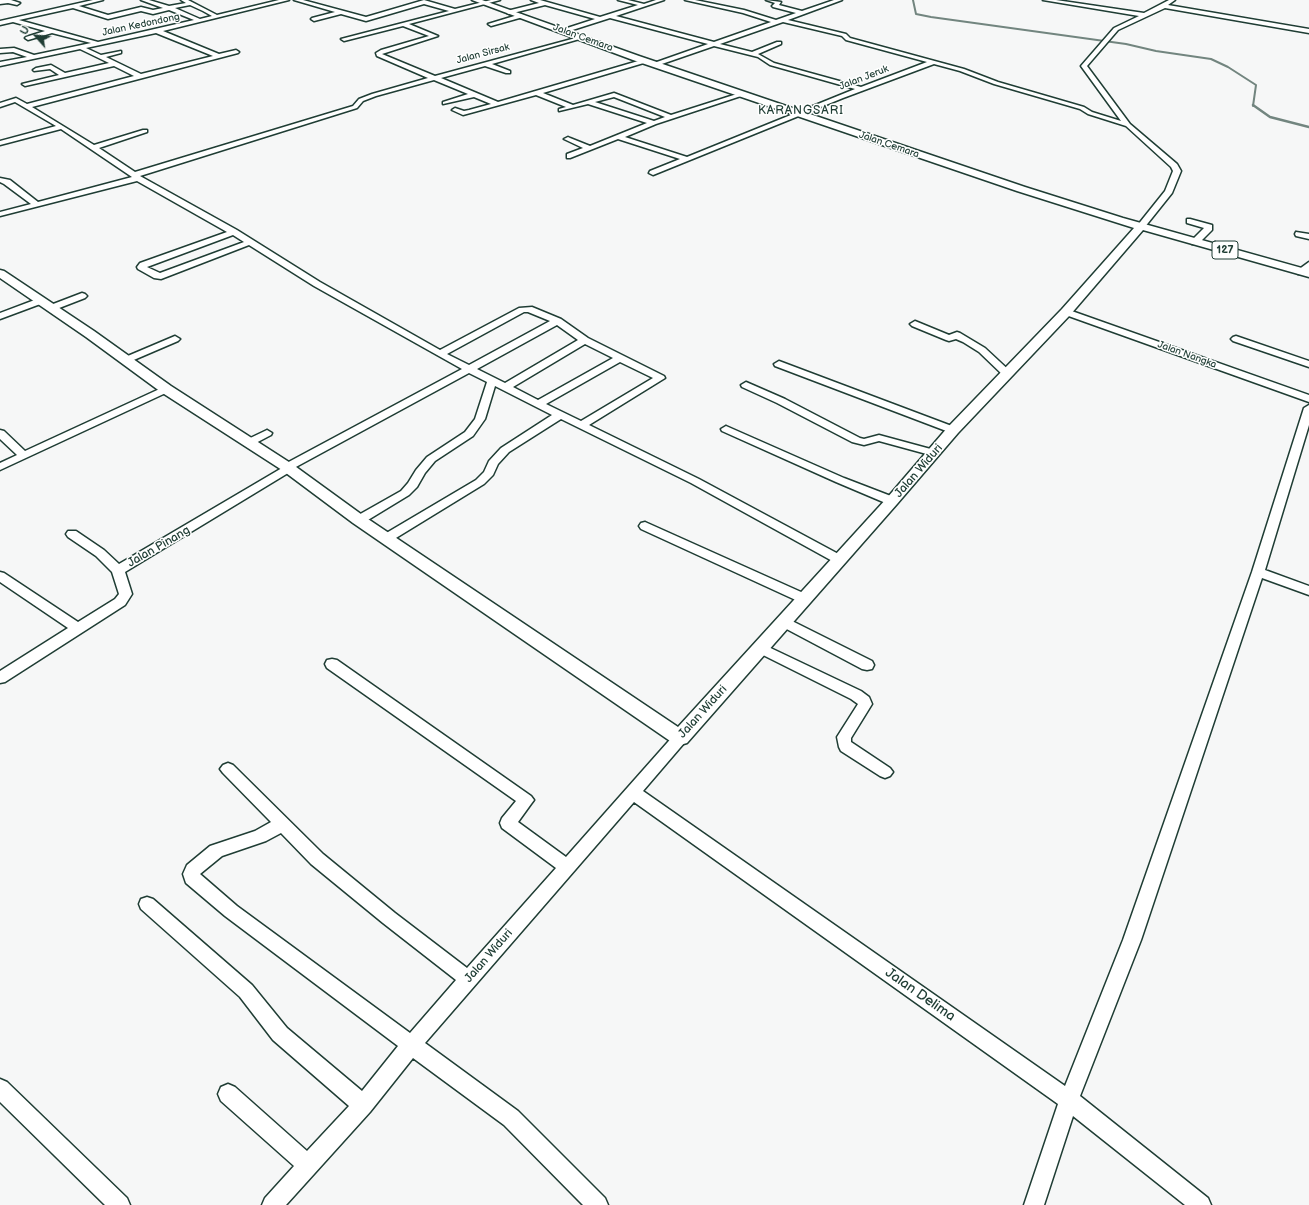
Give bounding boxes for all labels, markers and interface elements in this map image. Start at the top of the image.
street label: Jalan Kedondong [101,11,181,39]
north arrow [16,16,56,56]
street label: Jalan Cemara [551,22,615,54]
text: U [17,24,32,37]
street label: Jalan Sirsak [455,41,511,67]
street label: Jalan Jeruk [838,63,890,93]
district label: KARANGSARI [758,104,844,118]
street label: Jalan Cemara [857,129,921,161]
road number: 127 [1212,241,1238,259]
street label: Jalan Nangka [1156,339,1218,371]
street label: Jalan Widuri [892,441,946,501]
street label: Jalan Pinang [125,523,193,571]
street label: Jalan Widuri [676,683,730,741]
street label: Jalan Widuri [462,926,516,986]
street label: Jalan Delima [882,965,958,1025]

